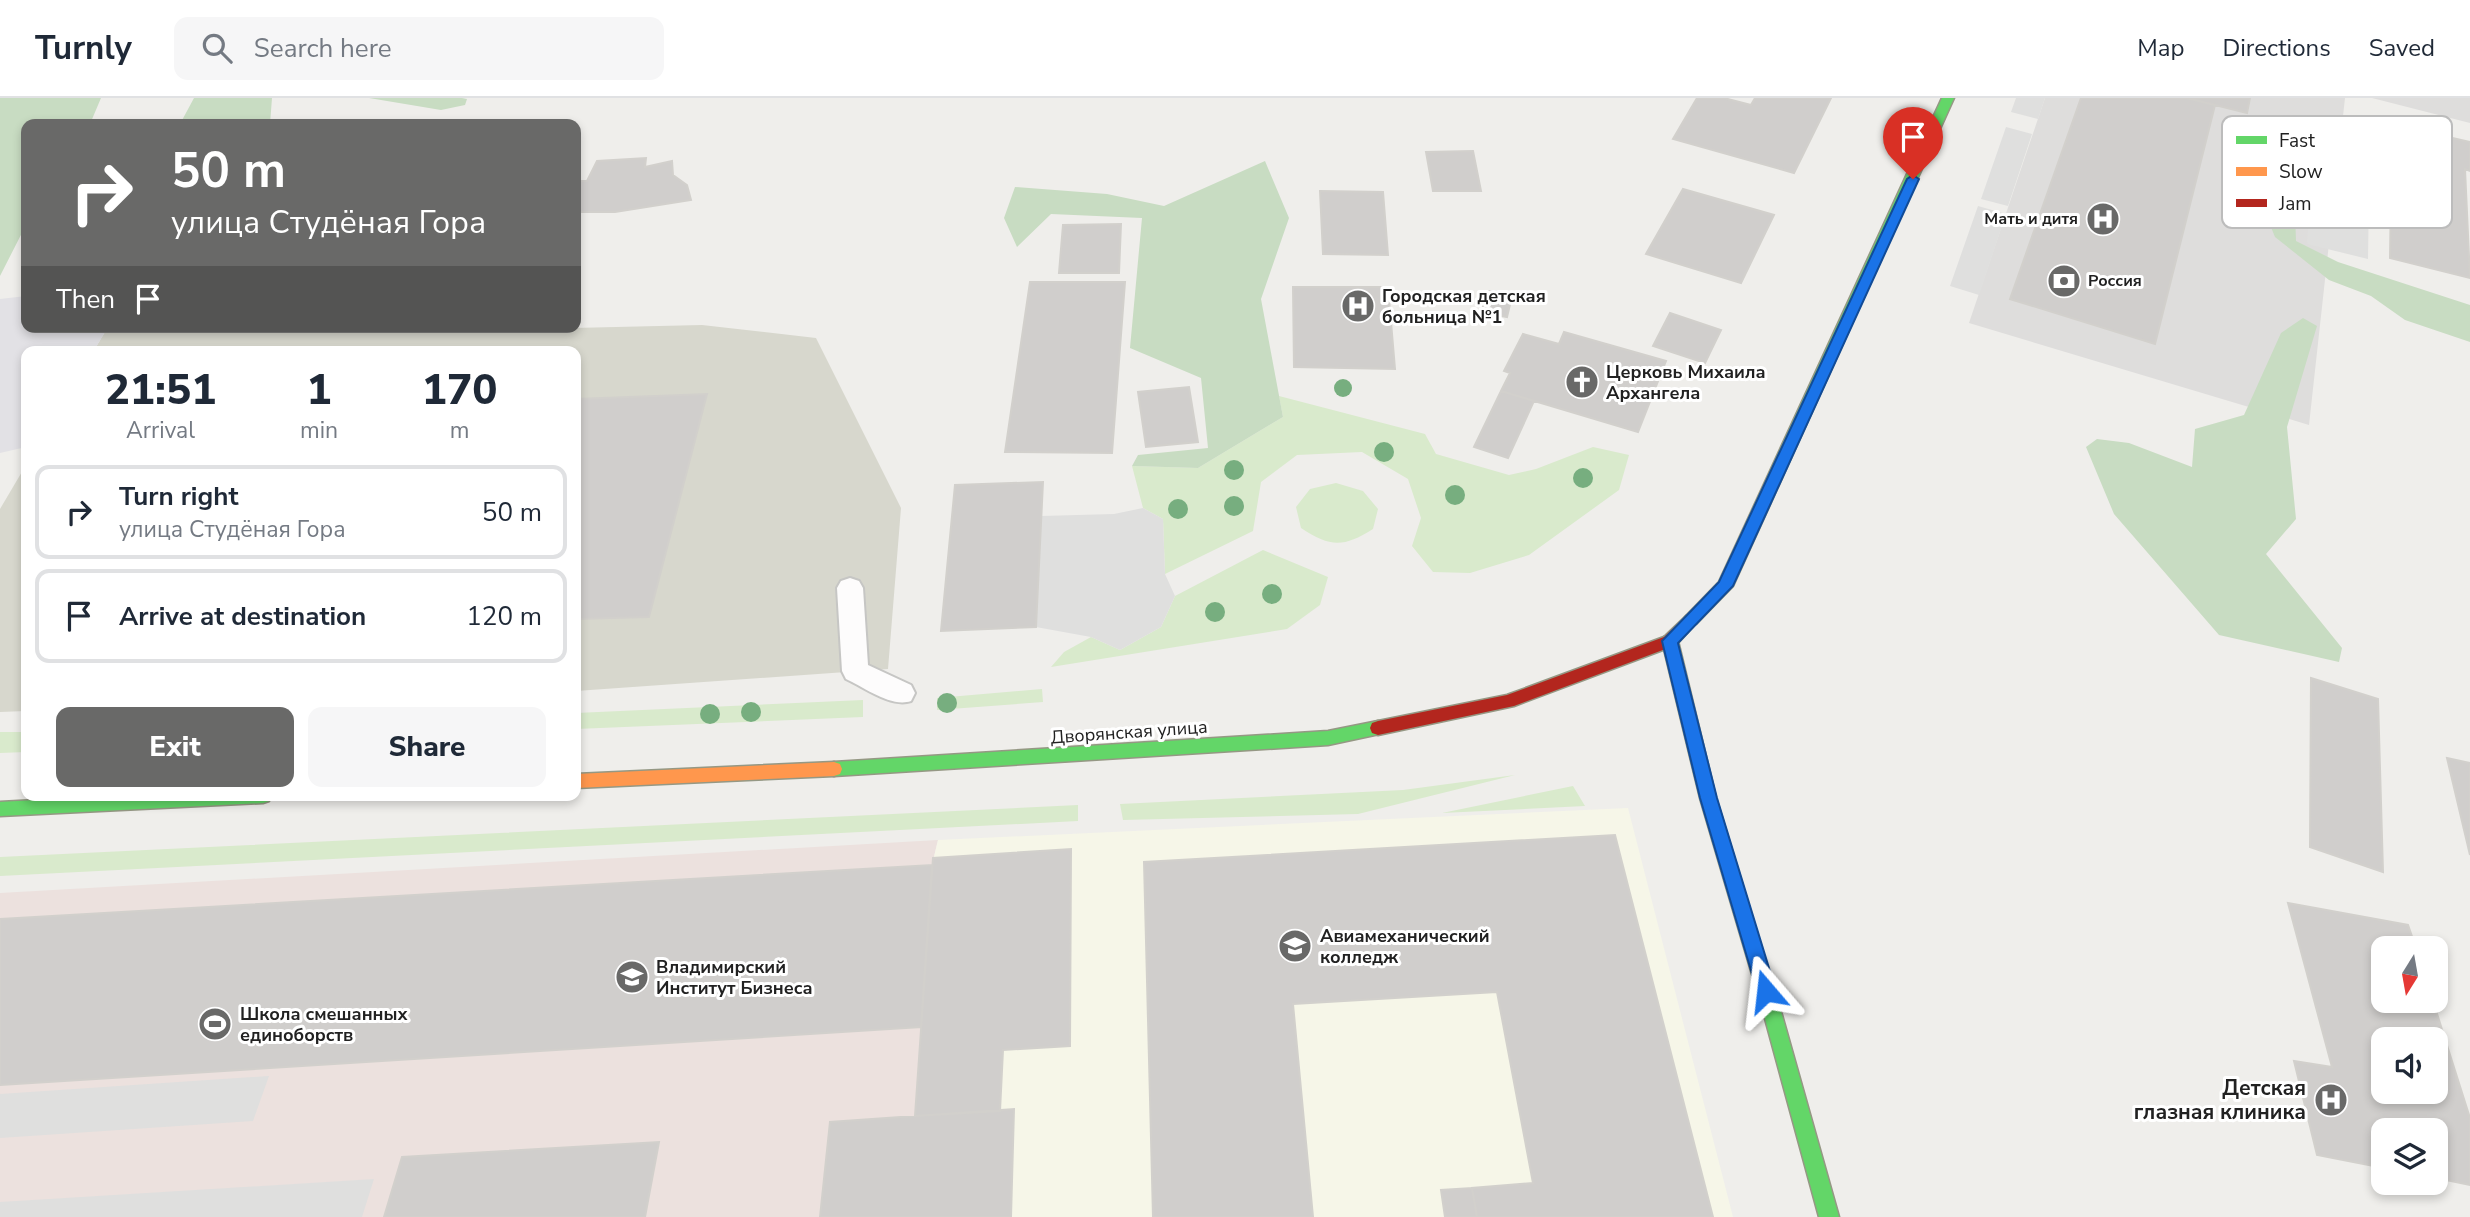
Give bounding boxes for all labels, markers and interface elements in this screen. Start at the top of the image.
search box [174,17,664,80]
text: Turnly [35,26,132,71]
icon: search [198,29,236,67]
text: Search here [254,31,392,66]
text: Map [2137,32,2184,64]
text: Directions [2222,32,2331,64]
text: Saved [2369,32,2435,64]
pin [1883,107,1943,179]
legend [2222,116,2452,228]
icon: arrive [1894,118,1932,156]
text: Fast [2279,128,2315,154]
text: 50 m [171,137,286,204]
icon: right [56,147,147,238]
text: Slow [2279,159,2323,185]
text: Jam [2278,191,2312,217]
hospital icon: Мать и дитя [2084,200,2122,238]
text: улица Студёная Гора [171,201,486,244]
place label: Мать и дитя [1984,208,2078,230]
bank icon: Россия [2045,262,2083,300]
place label: Россия [2088,270,2142,292]
icon: arrive [129,280,167,318]
text: Then [56,282,115,317]
place label: Городская детская больница №1 [1382,284,1546,329]
hospital icon: Городская детская больница №1 [1339,287,1377,325]
place label: Церковь Михаила Архангела [1606,360,1766,405]
text: 21:51 [105,362,216,419]
text: 1 [306,362,332,419]
text: 170 [422,362,497,419]
church icon: Церковь Михаила Архангела [1563,363,1601,401]
text: Arrival [126,415,195,446]
text: min [300,415,338,446]
text: m [450,415,469,446]
text: Turn right [119,479,238,514]
icon: right [60,493,98,531]
text: 50 m [482,495,542,530]
text: улица Студёная Гора [119,514,346,545]
icon: arrive [60,597,98,635]
text: Arrive at destination [119,599,366,634]
text: 120 m [466,599,542,634]
button: Exit [56,707,294,787]
button: Share [308,707,546,787]
street label: Дворянская улица [1050,715,1208,749]
place label: Авиамеханический колледж [1320,924,1490,969]
school or university icon: Авиамеханический колледж [1276,927,1314,965]
north arrow [2371,936,2448,1013]
map controls [2371,936,2448,1195]
position arrow [1729,954,1803,1028]
place label: Владимирский Институт Бизнеса [656,955,813,1000]
school or university icon: Владимирский Институт Бизнеса [613,958,651,996]
place label: Школа смешанных единоборств [240,1002,408,1047]
sports icon: Школа смешанных единоборств [196,1005,234,1043]
button: sound [2371,1027,2448,1104]
place label: Детская глазная клиника [2134,1074,2306,1126]
hospital icon: Детская глазная клиника [2312,1081,2350,1119]
button: layers [2371,1118,2448,1195]

